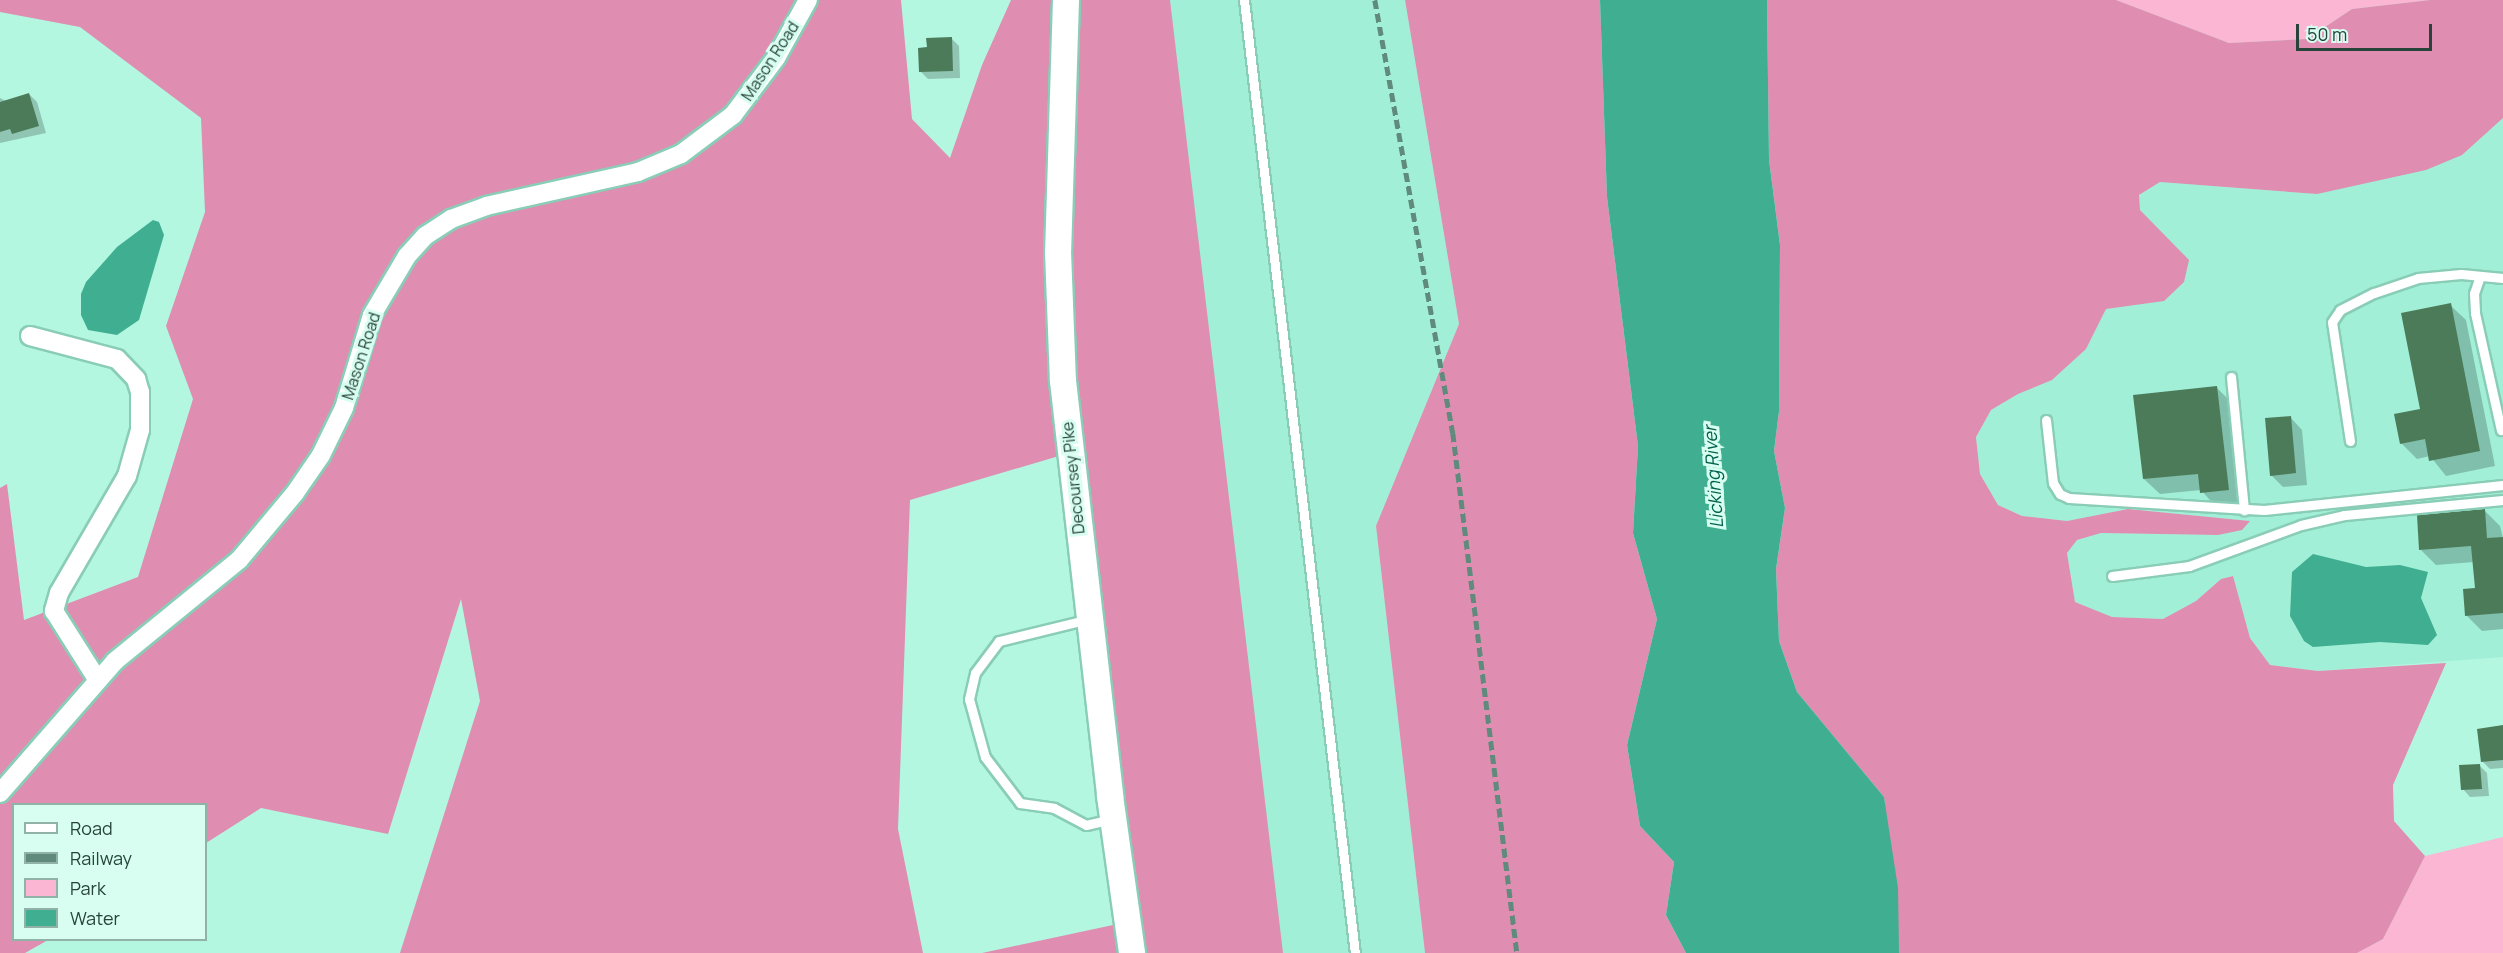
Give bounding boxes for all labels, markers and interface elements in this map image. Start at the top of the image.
scale bar [2299,12,2436,50]
street label: Mason Road [737,18,803,104]
text: 50 m [2307,22,2347,46]
street label: Mason Road [338,310,384,402]
street label: Decoursey Pike [1058,421,1088,535]
water label: Licking River [1699,425,1727,529]
legend [12,803,207,941]
text: Road [70,816,113,840]
text: Railway [70,846,132,870]
text: Park [70,876,106,900]
text: Water [70,906,120,930]

